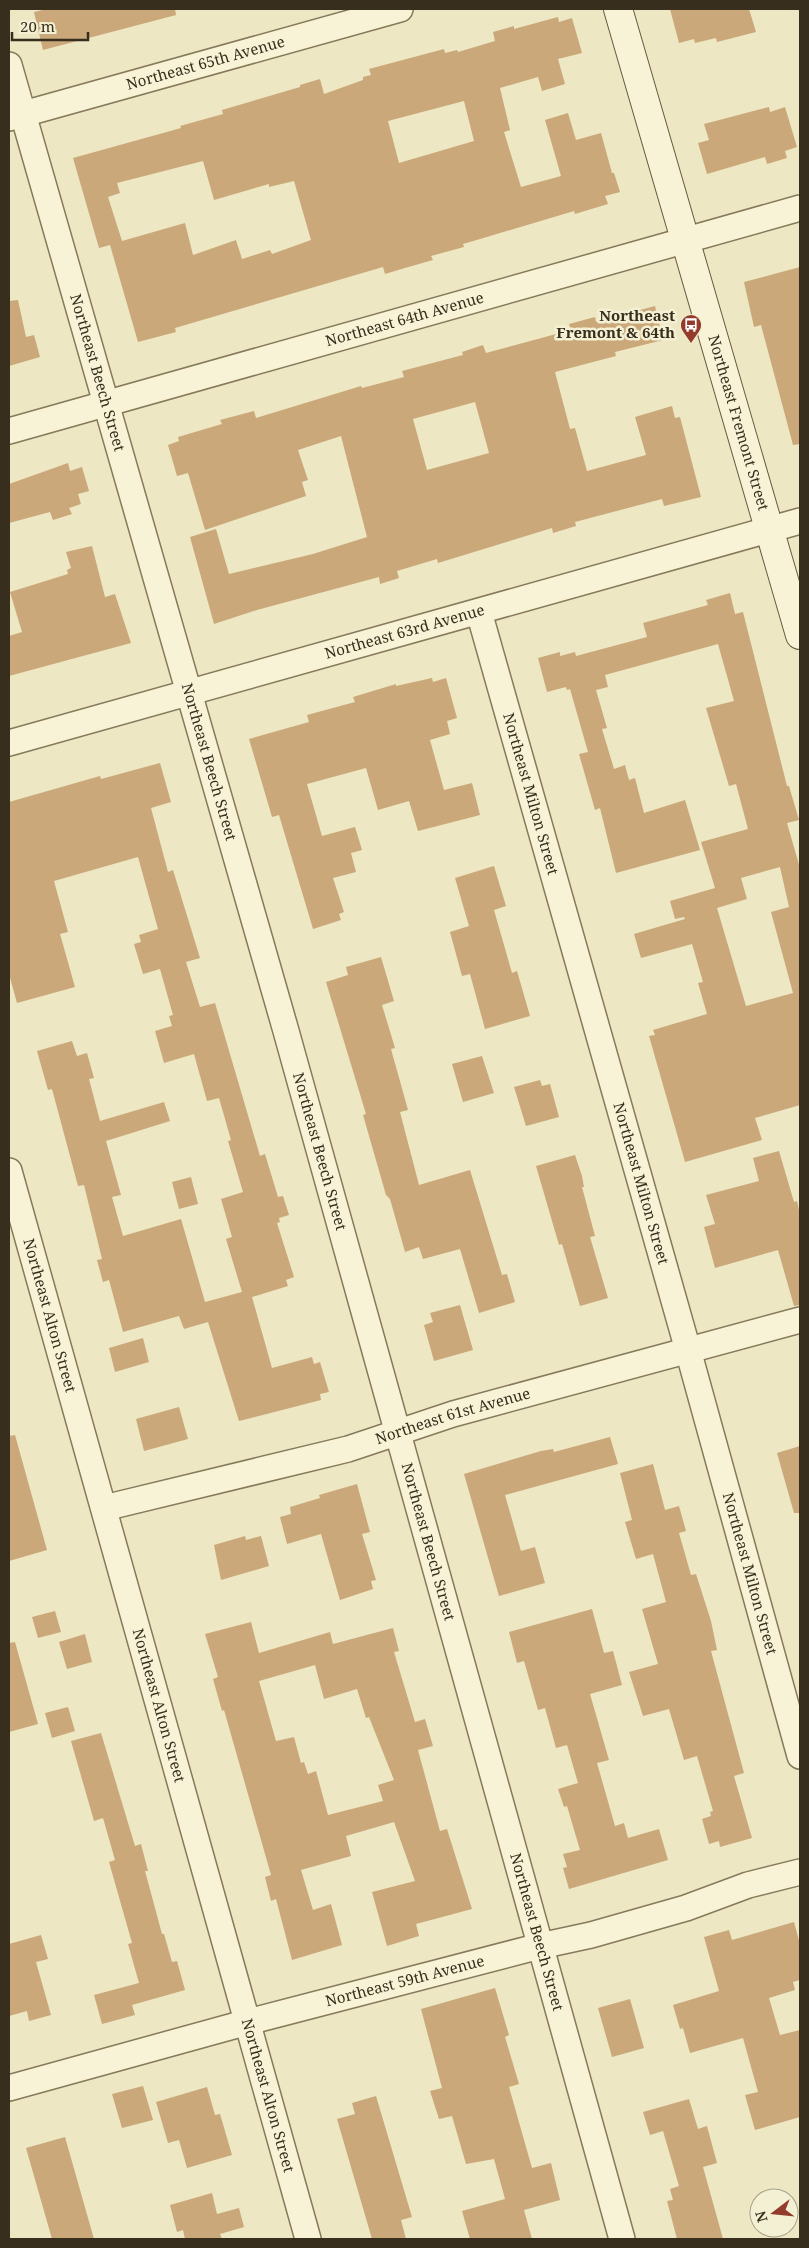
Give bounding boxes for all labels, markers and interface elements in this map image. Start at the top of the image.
scale bar [12,10,89,42]
text: 20 m [20,16,55,36]
street label: Northeast 65th Avenue [124,31,287,94]
street label: Northeast 64th Avenue [323,287,486,350]
street label: Northeast Beech Street [66,291,130,453]
place label: Northeast Fremont & 64th [556,305,675,342]
bus stop icon: Northeast Fremont & 64th [679,313,703,344]
street label: Northeast Fremont Street [704,332,774,513]
street label: Northeast 63rd Avenue [322,599,487,663]
street label: Northeast Beech Street [178,681,242,843]
street label: Northeast Milton Street [499,710,564,877]
street label: Northeast Beech Street [289,1070,352,1232]
street label: Northeast Milton Street [609,1100,674,1267]
street label: Northeast Alton Street [19,1236,81,1394]
street label: Northeast 61st Avenue [373,1383,532,1448]
street label: Northeast Beech Street [398,1460,460,1623]
street label: Northeast Milton Street [719,1490,783,1657]
street label: Northeast Alton Street [129,1626,191,1784]
street label: Northeast Beech Street [506,1850,569,2013]
street label: Northeast 59th Avenue [323,1950,486,2010]
street label: Northeast Alton Street [238,2016,300,2174]
north arrow [749,2188,799,2238]
text: N [750,2209,772,2225]

